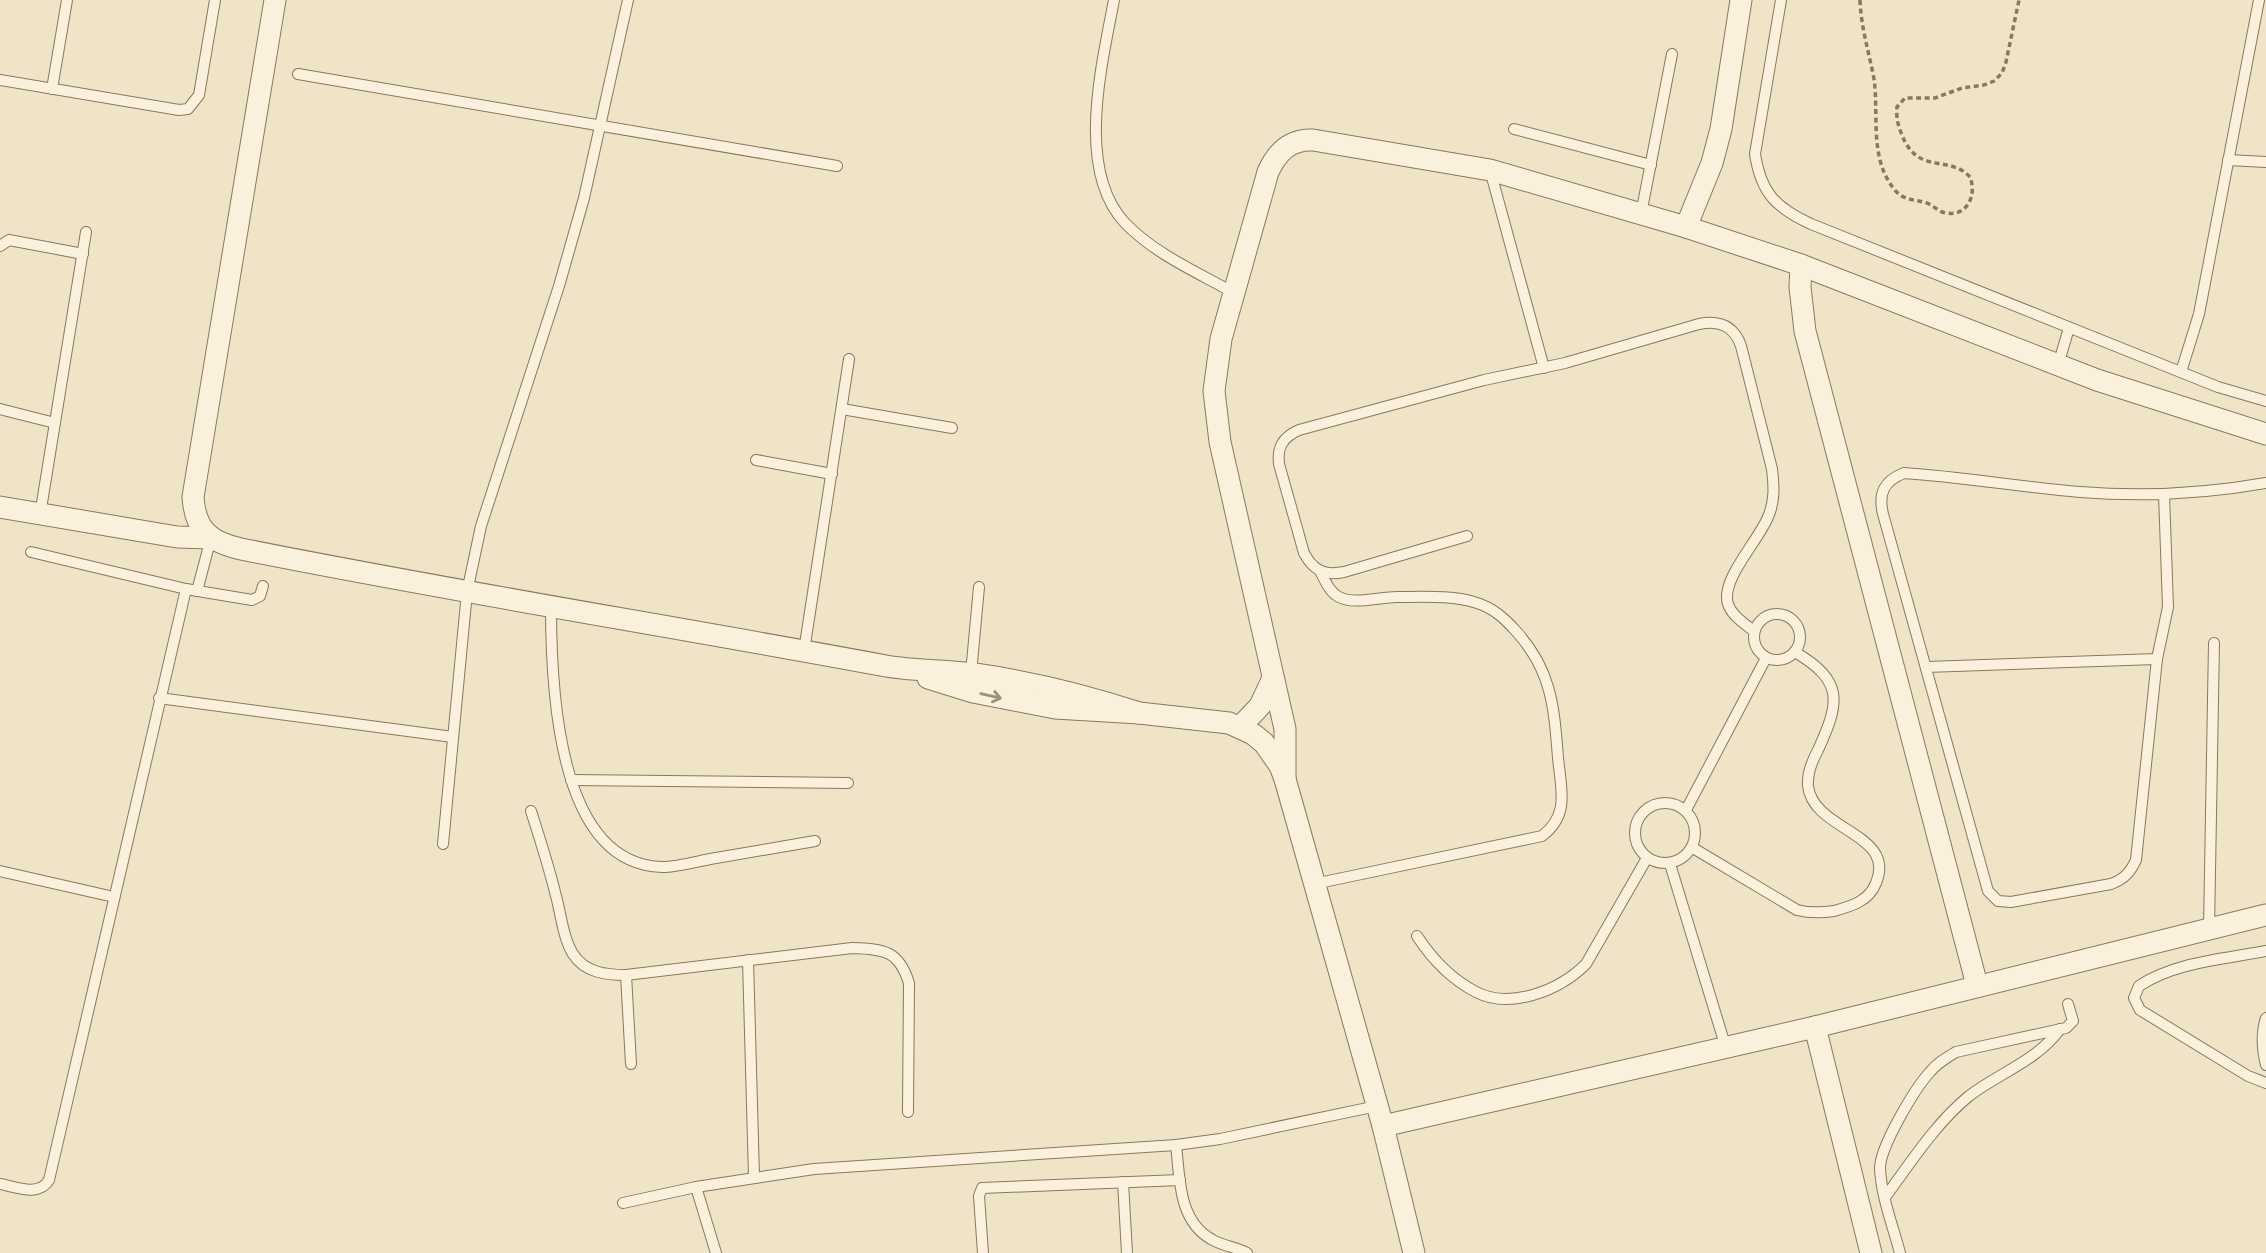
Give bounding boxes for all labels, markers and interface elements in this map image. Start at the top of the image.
one-way arrow [979,690,1002,704]

